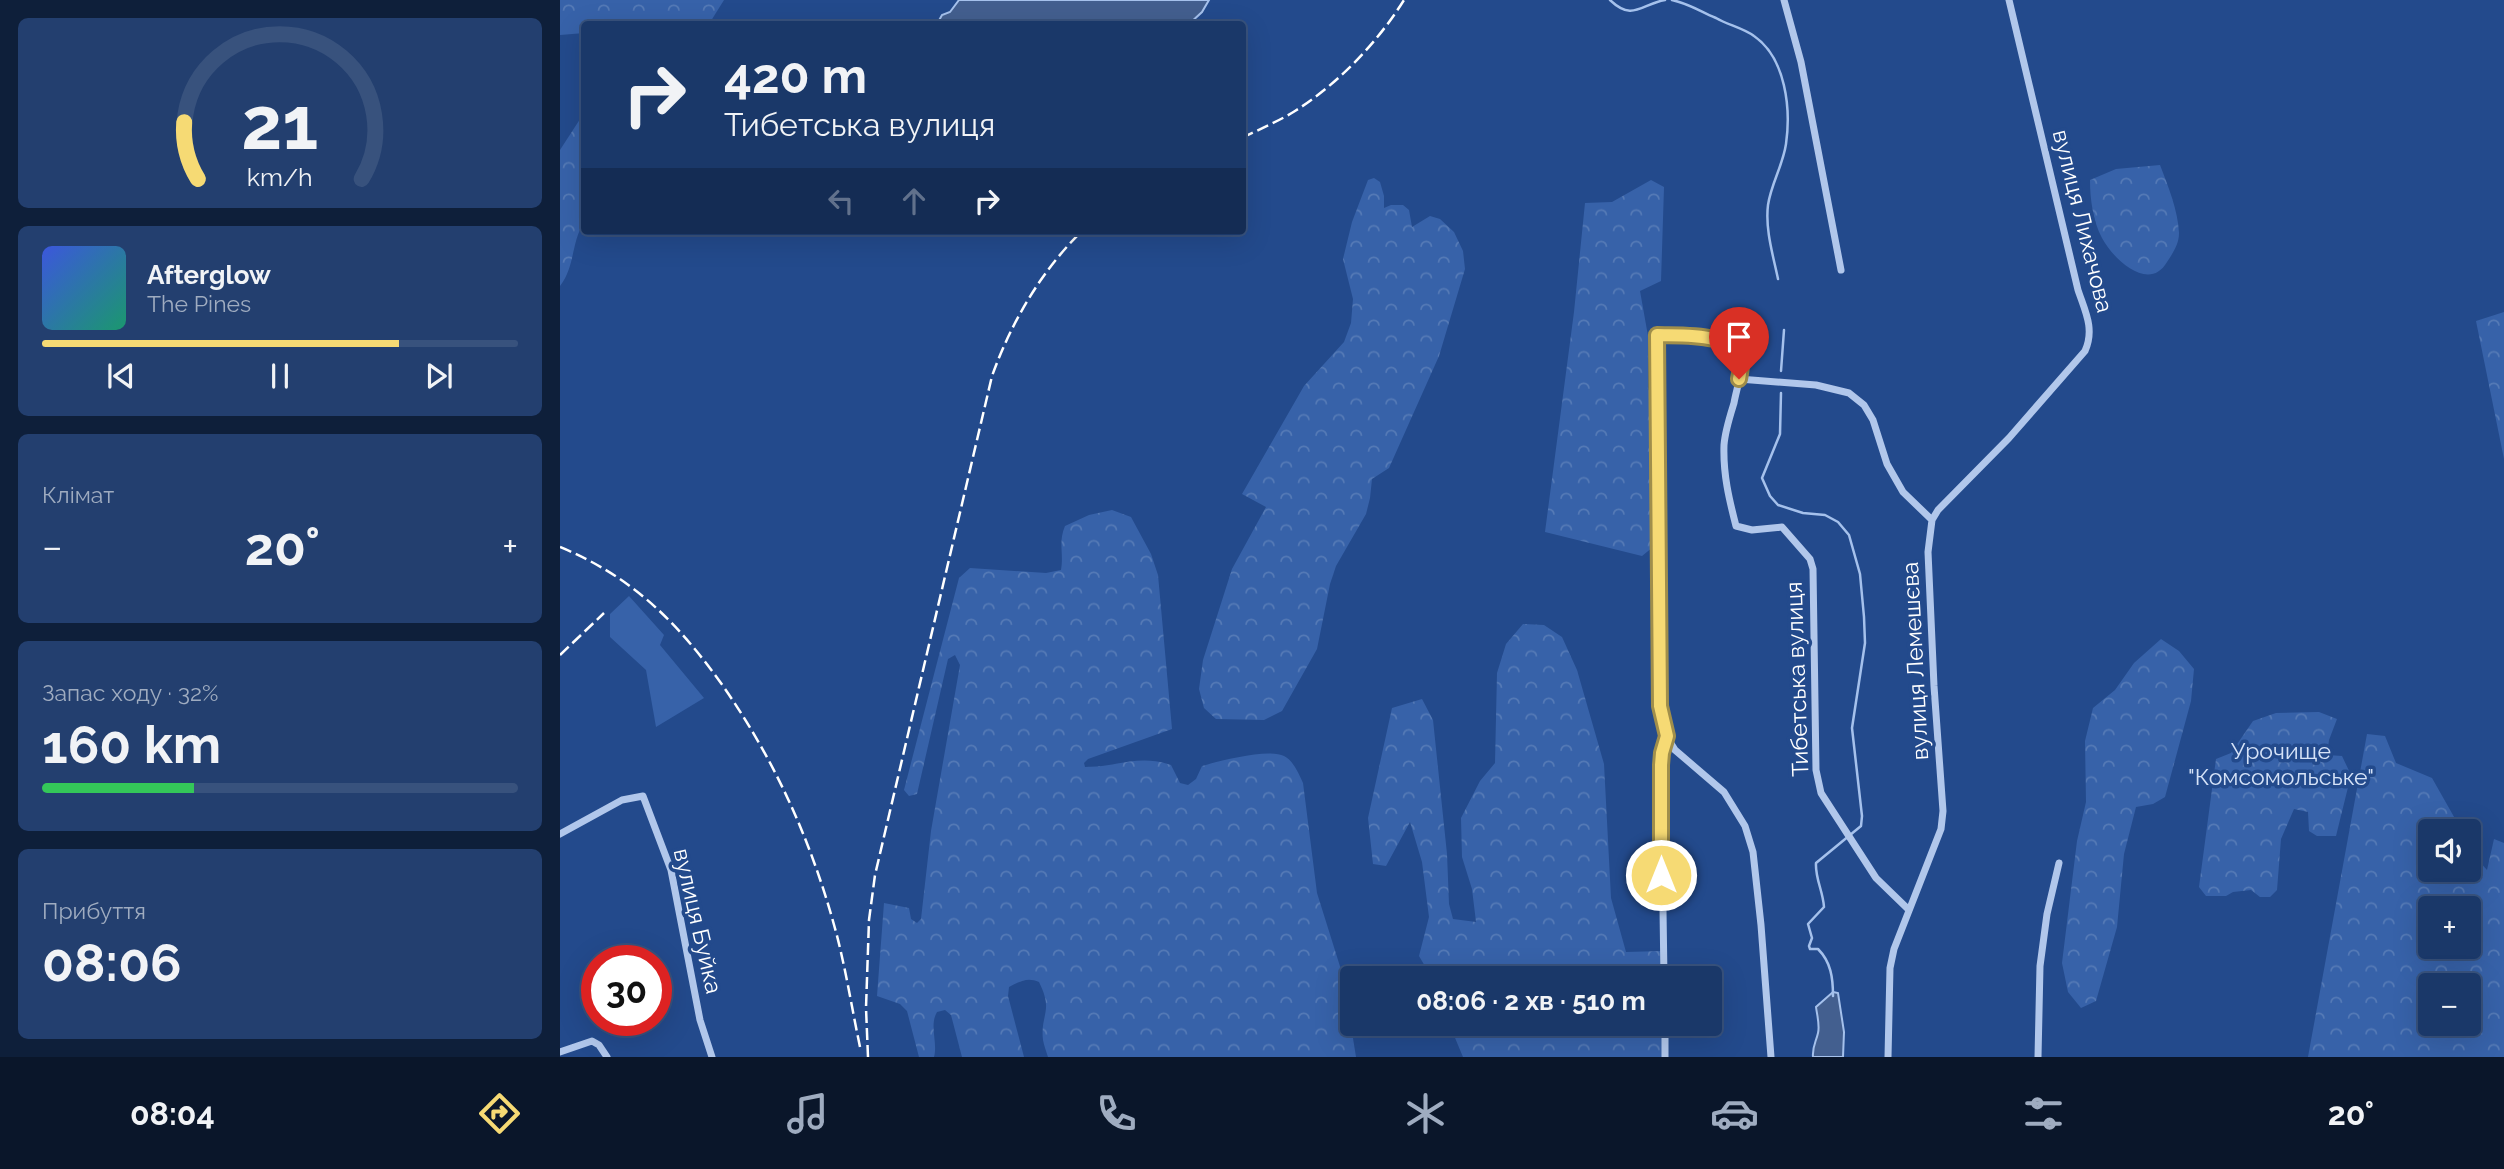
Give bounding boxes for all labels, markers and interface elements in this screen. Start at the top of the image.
text: 420 m [724,47,867,104]
icon: right [609,49,700,140]
text: 21 [241,81,319,166]
text: Тибетська вулиця [724,106,995,143]
street label: вулиця Лихачова [2048,127,2119,315]
text: km/h [247,162,313,192]
icon: left [822,182,860,220]
icon: ahead [895,182,933,220]
icon: right [968,182,1006,220]
text: Afterglow [147,260,271,290]
text: The Pines [147,290,251,317]
pin [1709,307,1769,379]
icon: arrive [1720,318,1758,356]
icon: previous [102,357,140,395]
icon: pause [261,357,299,395]
icon: next [420,357,458,395]
text: Клімат [42,481,114,508]
text: 20° [245,516,320,577]
text: − [42,524,62,569]
text: + [502,524,518,569]
street label: вулиця Лемешєва [1896,561,1933,761]
street label: Тибетська вулиця [1780,581,1813,777]
text: Запас ходу · 32% [42,679,218,706]
text: 160 km [42,714,221,775]
park label: Урочище "Комсомольське" [2188,737,2374,790]
map controls [2418,819,2481,1036]
button: sound [2418,819,2481,882]
position arrow [1624,838,1698,912]
street label: вулиця Буйка [669,846,728,996]
button: + [2418,896,2481,959]
text: Прибуття [42,897,146,924]
text: 08:06 [42,932,182,993]
speed limit sign: 30 [581,945,672,1036]
button: − [2418,973,2481,1036]
text: 08:06 · 2 хв · 510 m [1416,986,1646,1016]
icon: directions [475,1089,524,1138]
icon: music [783,1089,832,1138]
icon: phone [1092,1089,1141,1138]
icon: climate [1401,1089,1450,1138]
icon: car [1710,1089,1759,1138]
icon: filters [2019,1089,2068,1138]
text: 08:04 [130,1095,215,1132]
text: 20° [2328,1095,2374,1132]

